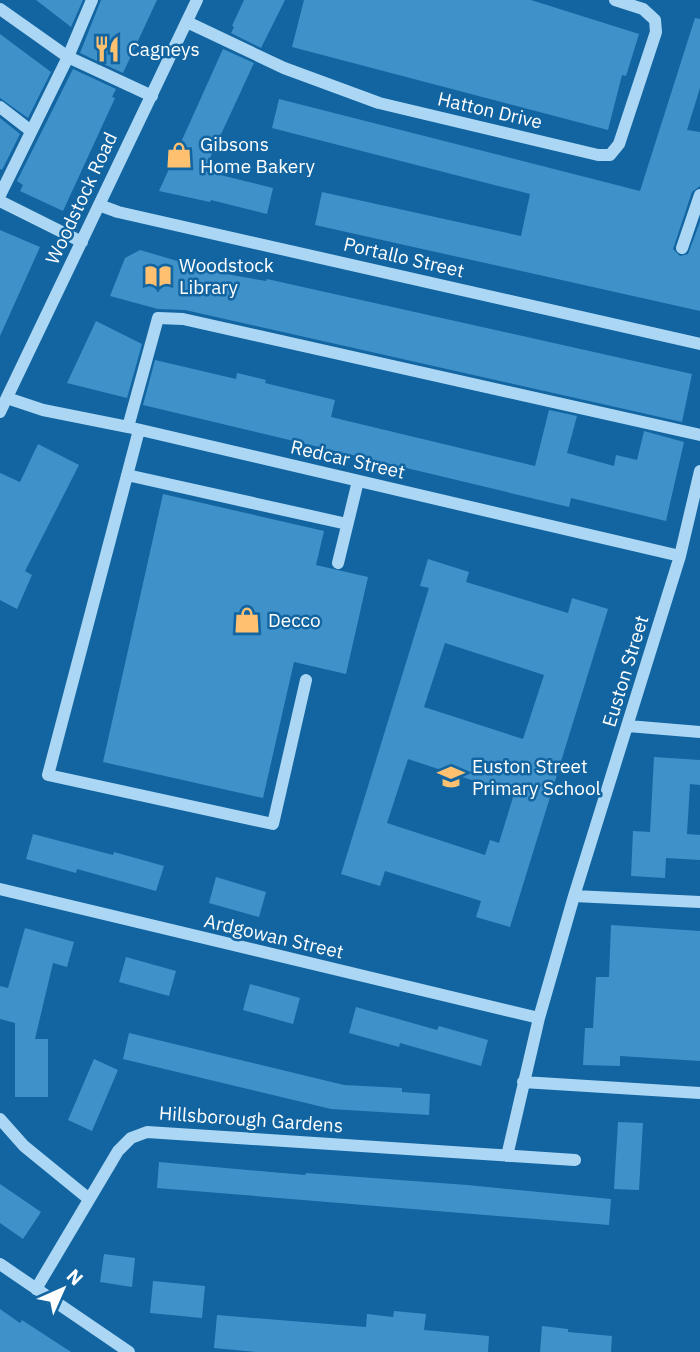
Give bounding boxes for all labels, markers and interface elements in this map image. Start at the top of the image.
restaurant icon: Cagneys [92,34,122,64]
place label: Cagneys [128,37,200,61]
street label: Hatton Drive [435,86,545,134]
street label: Woodstock Road [40,128,122,268]
place label: Gibsons Home Bakery [200,132,315,178]
shop icon: Gibsons Home Bakery [164,140,194,170]
street label: Portallo Street [341,231,467,283]
place label: Woodstock Library [179,253,274,299]
library icon: Woodstock Library [143,261,173,291]
street label: Redcar Street [288,434,408,484]
shop icon: Decco [232,605,262,635]
place label: Decco [268,608,321,632]
street label: Euston Street [597,612,653,730]
place label: Euston Street Primary School [472,754,601,800]
school or university icon: Euston Street Primary School [436,762,466,792]
street label: Ardgowan Street [202,908,346,964]
street label: Hillsborough Gardens [158,1101,344,1137]
north arrow [28,1254,98,1324]
text: N [62,1264,88,1290]

